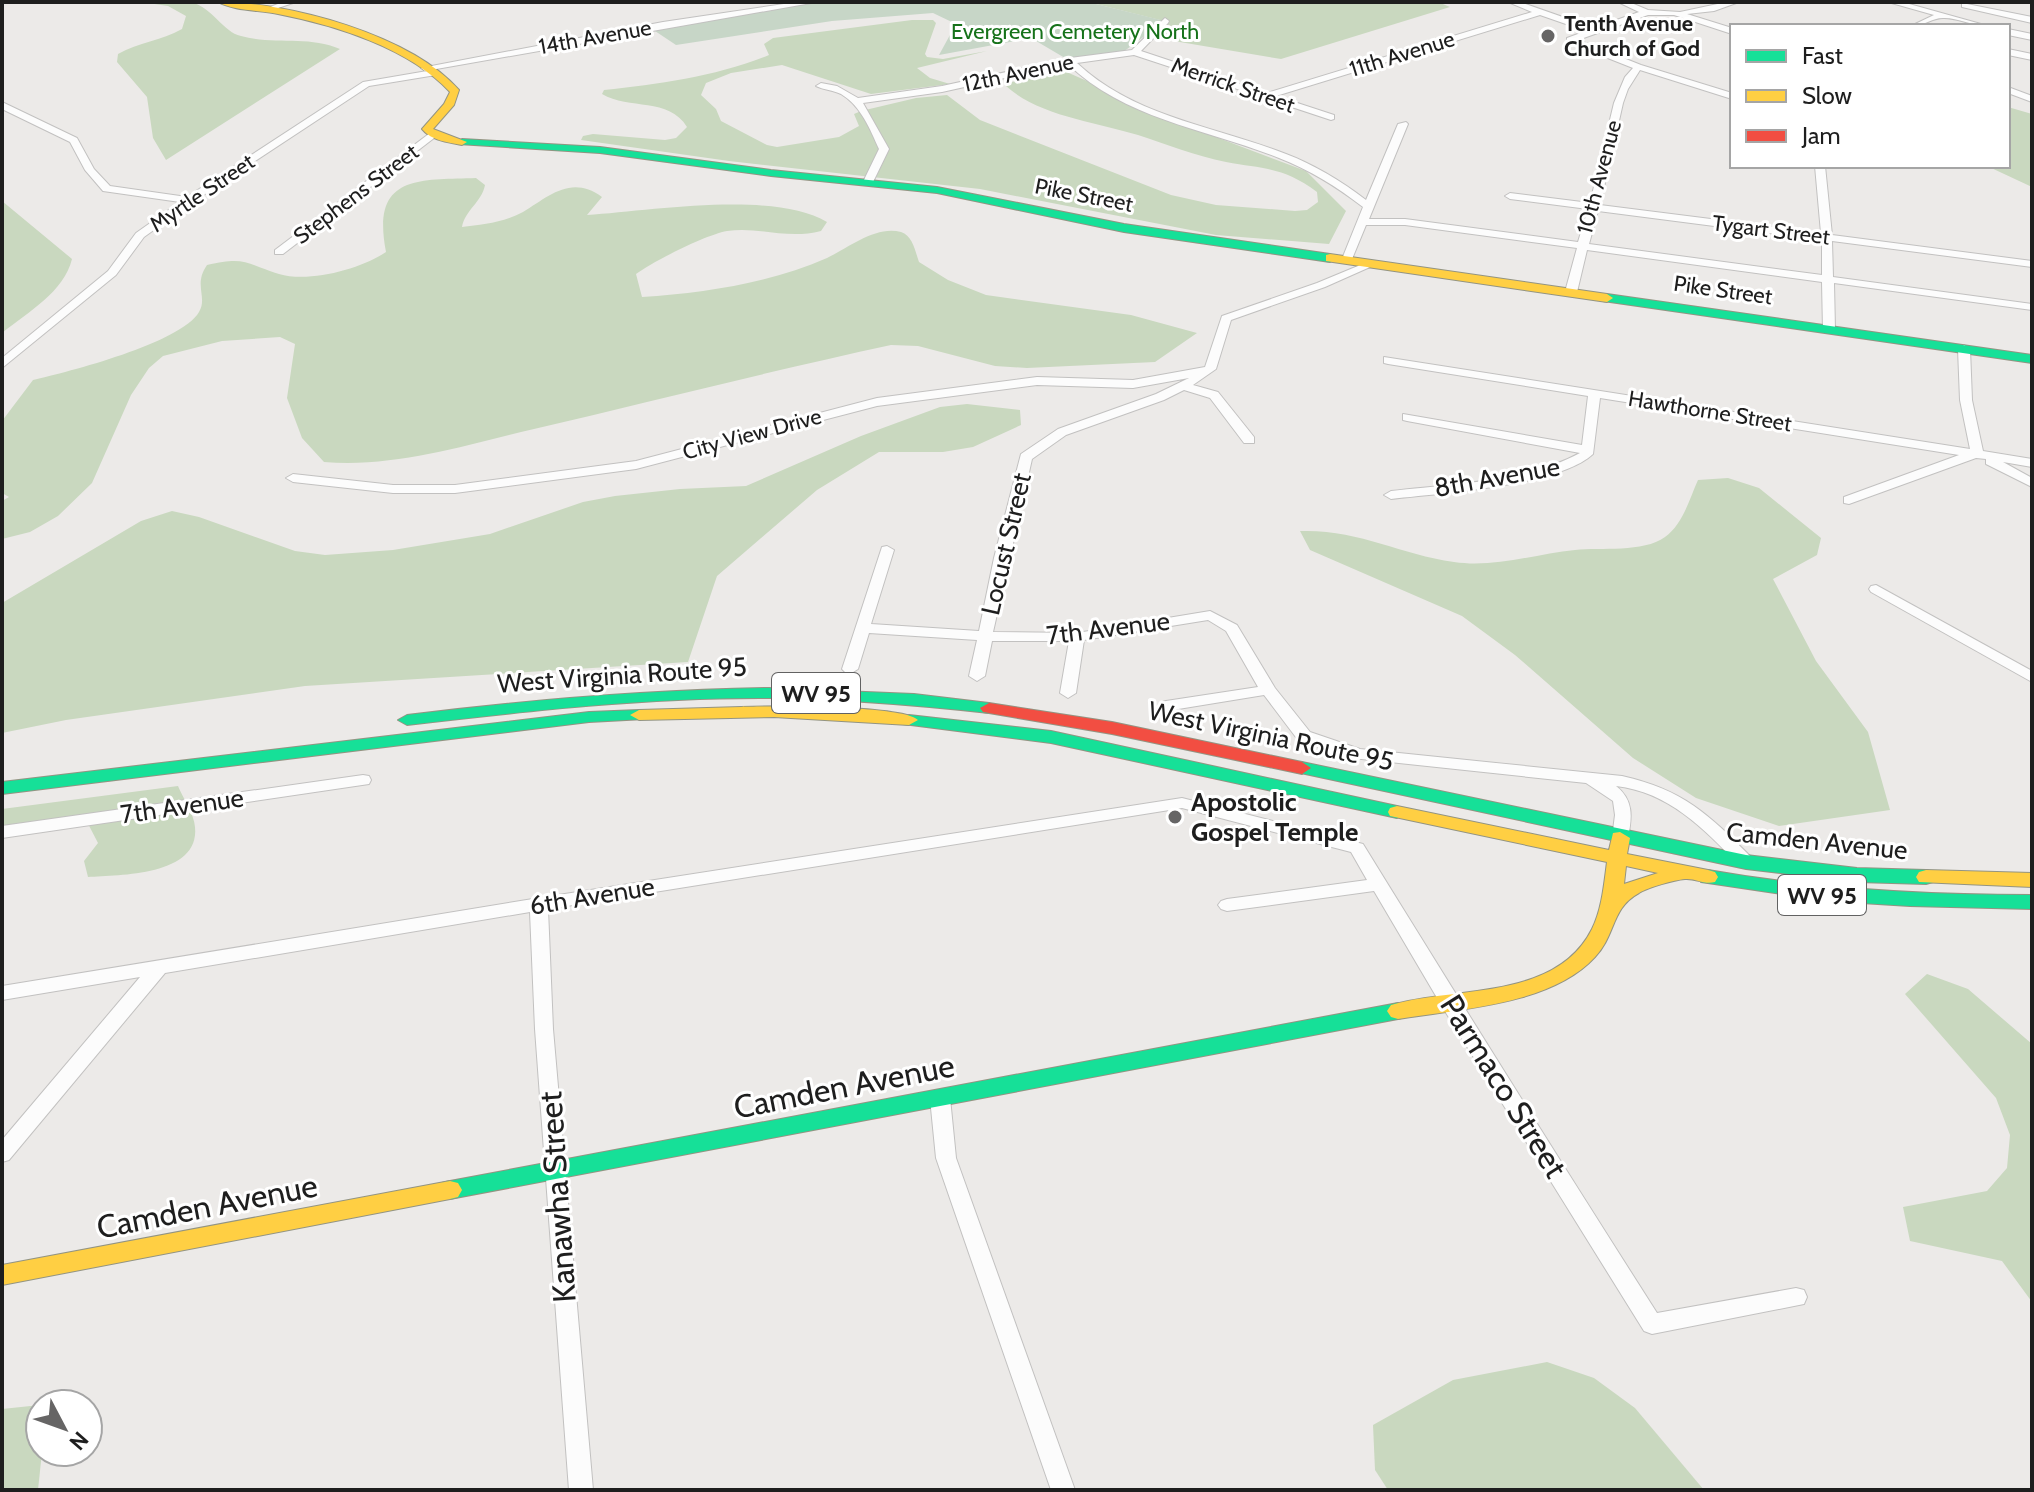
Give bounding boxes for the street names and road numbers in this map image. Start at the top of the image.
street label: 14th Avenue [537,14,653,60]
street label: 11th Avenue [1346,25,1458,83]
street label: 12th Avenue [960,48,1076,98]
street label: Merrick Street [1168,51,1299,119]
street label: 10th Avenue [1571,117,1627,237]
street label: Stephens Street [288,138,424,250]
street label: Myrtle Street [144,148,260,238]
street label: Pike Street [1033,172,1136,218]
street label: Tygart Street [1711,209,1832,251]
street label: Pike Street [1672,270,1775,310]
street label: Hawthorne Street [1626,385,1794,437]
street label: City View Drive [679,402,825,466]
street label: 8th Avenue [1432,450,1562,504]
street label: Locust Street [974,470,1038,618]
street label: 7th Avenue [1044,605,1172,651]
street label: West Virginia Route 95 [496,650,748,700]
road number: WV 95 [772,673,860,713]
street label: West Virginia Route 95 [1145,694,1397,778]
street label: 7th Avenue [118,782,246,830]
street label: Camden Avenue [1725,816,1909,866]
street label: 6th Avenue [527,870,657,922]
road number: WV 95 [1778,875,1866,915]
street label: Parmaco Street [1432,987,1576,1185]
street label: Camden Avenue [730,1046,958,1126]
street label: Kanawha Street [530,1090,584,1304]
street label: Camden Avenue [93,1166,321,1246]

